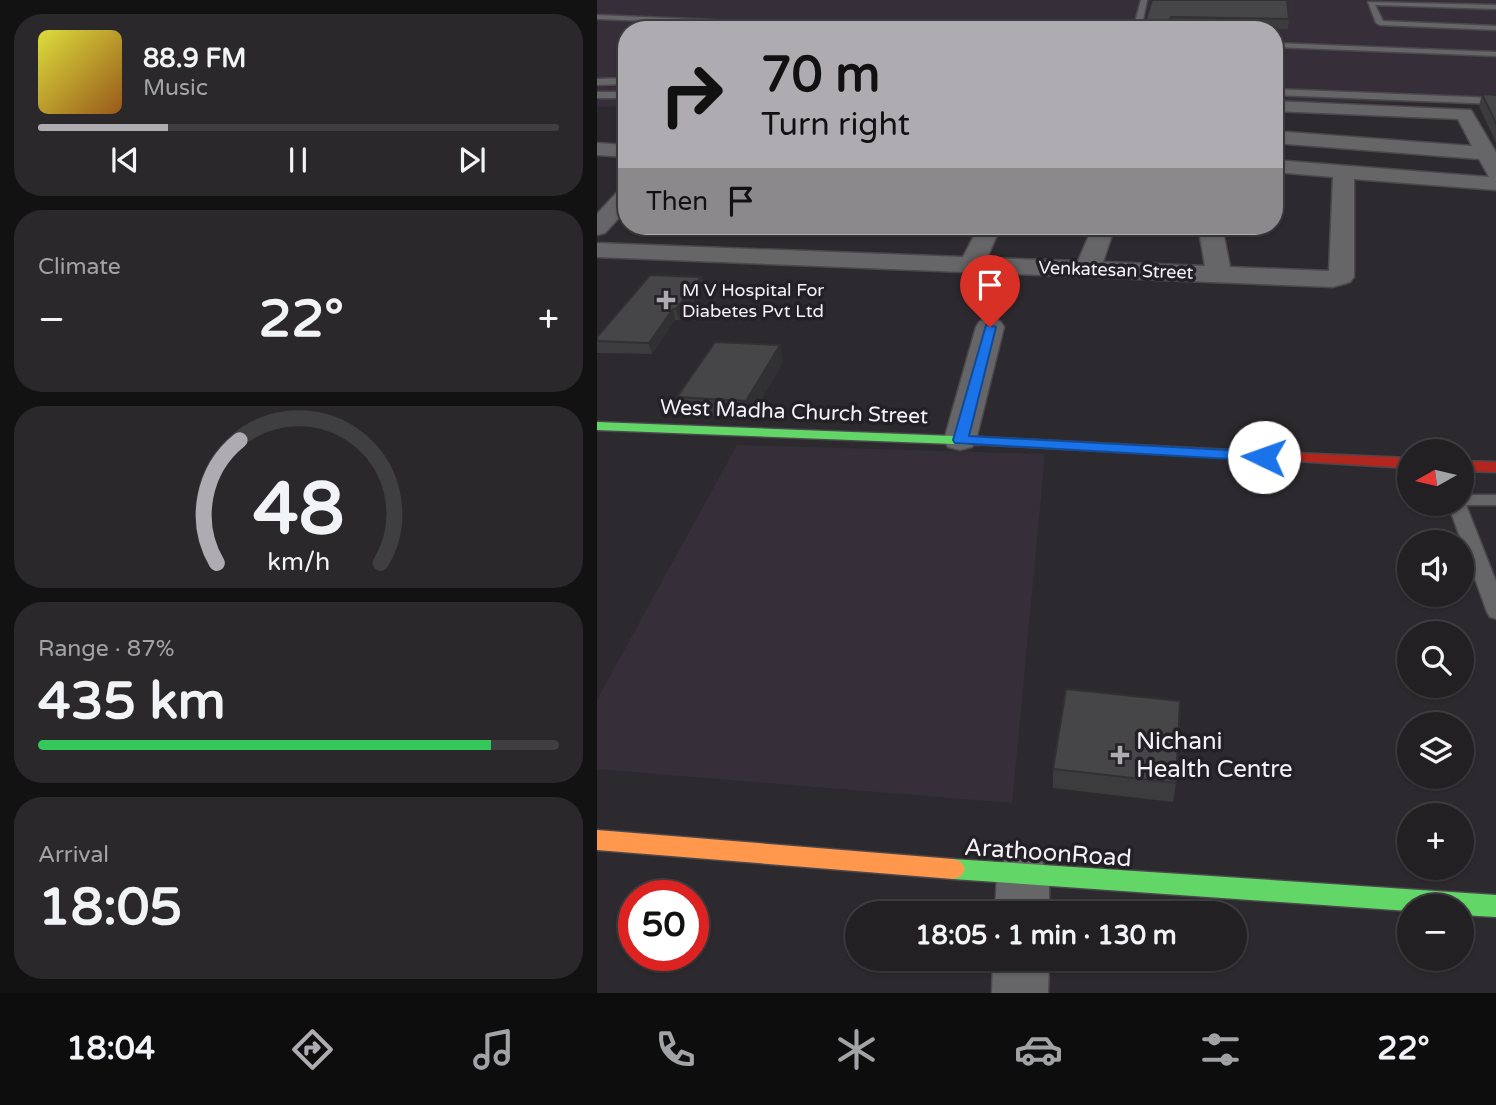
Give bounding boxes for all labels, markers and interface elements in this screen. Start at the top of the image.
text: 88.9 FM [143,43,246,74]
text: 70 m [761,46,880,105]
icon: right [646,49,737,140]
text: Music [143,74,208,102]
text: Turn right [761,106,910,144]
icon: previous [106,141,144,179]
icon: pause [279,141,317,179]
icon: next [453,141,491,179]
icon: arrive [722,182,760,220]
text: Then [646,186,708,217]
text: Climate [38,253,121,281]
pin [960,255,1020,327]
street label: Venkatesan Street [1038,256,1194,284]
icon: arrive [971,266,1009,304]
place label: M V Hospital For Diabetes Pvt Ltd [682,279,824,322]
text: 22° [259,288,344,351]
marker: M V Hospital For Diabetes Pvt Ltd [656,290,676,310]
text: − [38,297,65,343]
text: + [538,297,559,343]
street label: West Madha Church Street [659,395,929,429]
position arrow [1227,420,1301,494]
north arrow [1397,439,1474,516]
map controls [1397,439,1474,971]
text: 48 [253,466,344,554]
button: sound [1397,530,1474,607]
text: km/h [267,546,330,576]
button: search [1397,621,1474,698]
text: Range · 87% [38,635,174,663]
text: 435 km [38,670,226,733]
button: layers [1397,712,1474,789]
place label: Nichani Health Centre [1136,727,1293,784]
marker: Nichani Health Centre [1110,745,1130,765]
button: + [1397,803,1474,880]
street label: ArathoonRoad [963,833,1133,873]
text: Arrival [38,841,109,869]
text: 18:05 [38,876,182,939]
speed limit sign: 50 [618,880,709,971]
button: − [1397,894,1474,971]
text: 18:05 · 1 min · 130 m [915,920,1177,951]
icon: directions [288,1025,337,1074]
icon: music [469,1025,518,1074]
icon: phone [651,1025,700,1074]
icon: climate [832,1025,881,1074]
icon: car [1014,1025,1063,1074]
icon: filters [1196,1025,1245,1074]
text: 18:04 [66,1030,155,1068]
text: 22° [1377,1030,1430,1068]

